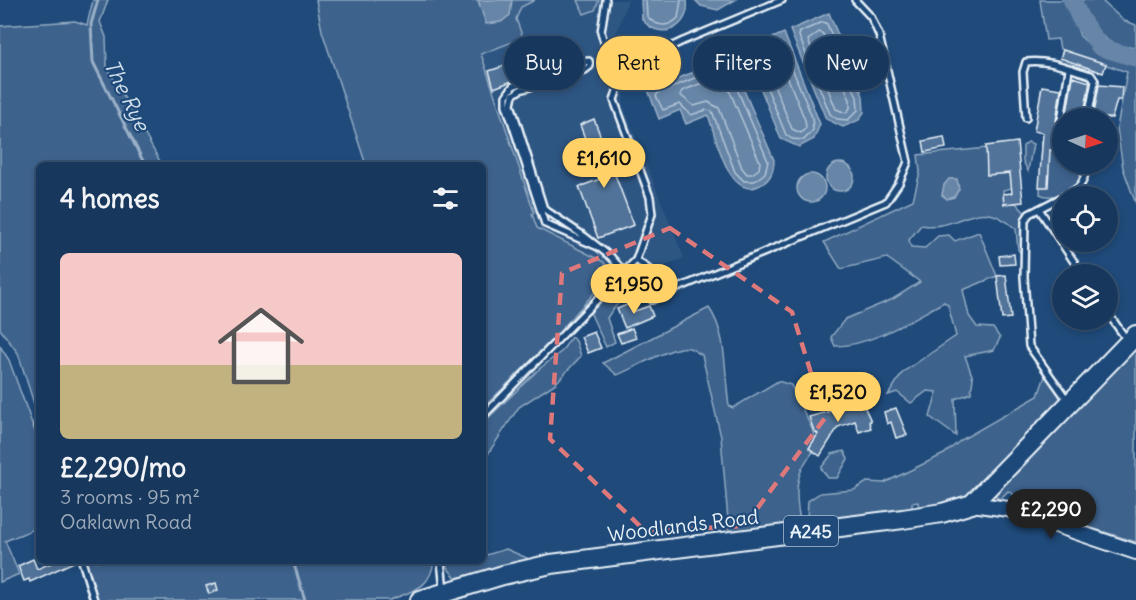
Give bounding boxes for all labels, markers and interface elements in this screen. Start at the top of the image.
chip: Buy [504,36,584,90]
chip: Rent [596,36,681,90]
chip: Filters [693,36,793,90]
chip: New [805,36,889,90]
water label: The Rye [98,55,157,137]
north arrow [1052,108,1118,174]
map controls [1052,108,1118,330]
pin: £1,610 [555,138,653,189]
text: £1,610 [576,145,632,170]
text: 4 homes [60,182,159,215]
icon: filters [429,182,462,215]
button: locate [1052,186,1118,252]
pin: £1,950 [585,264,683,315]
button: layers [1052,264,1118,330]
text: £1,950 [605,271,663,296]
icon: home [207,292,315,400]
pin: £1,520 [789,372,887,423]
text: £1,520 [809,379,867,404]
text: £2,290/mo [60,451,186,484]
text: 3 rooms · 95 m² [60,484,200,509]
pin: £2,290 [1002,489,1100,540]
text: £2,290 [1020,496,1082,521]
street label: Woodlands Road [606,503,760,547]
text: Oaklawn Road [60,509,192,534]
road number: A245 [784,516,838,546]

